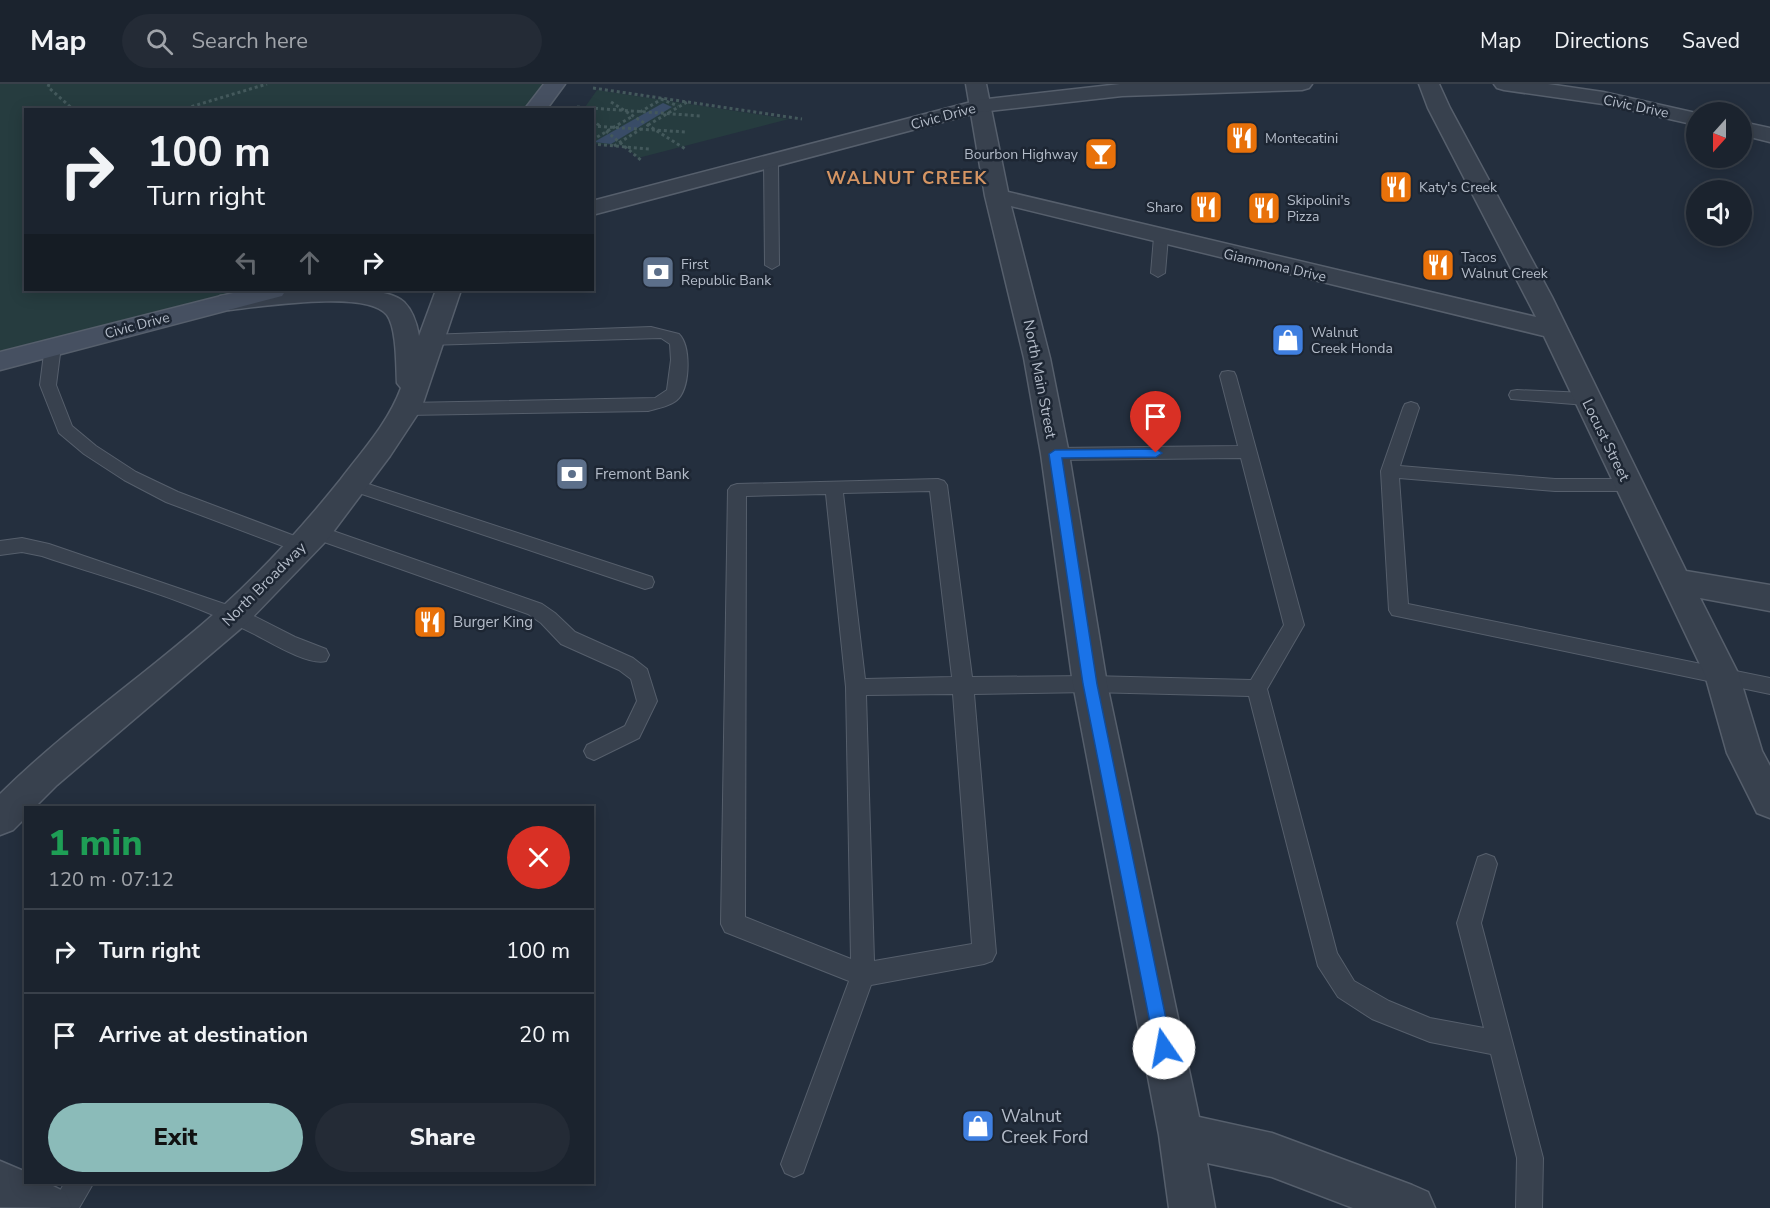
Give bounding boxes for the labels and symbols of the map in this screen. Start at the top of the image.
street label: Civic Drive [1601,90,1670,123]
street label: Civic Drive [909,99,978,134]
north arrow [1686,102,1752,168]
restaurant icon: Montecatini [1224,120,1260,156]
place label: Montecatini [1265,129,1338,148]
bar icon: Bourbon Highway [1083,136,1119,172]
place label: Bourbon Highway [964,145,1079,164]
district label: WALNUT CREEK [826,166,988,190]
restaurant icon: Katy's Creek [1378,169,1414,205]
place label: Katy's Creek [1419,178,1498,197]
restaurant icon: Sharo [1188,189,1224,225]
restaurant icon: Skipolini's Pizza [1246,190,1282,226]
place label: Skipolini's Pizza [1287,191,1350,226]
place label: Sharo [1146,198,1183,217]
street label: Giammona Drive [1222,244,1328,287]
restaurant icon: Tacos Walnut Creek [1420,247,1456,283]
place label: Tacos Walnut Creek [1461,248,1549,283]
bank icon: First Republic Bank [640,254,676,290]
place label: First Republic Bank [681,255,772,290]
street label: Civic Drive [103,308,172,343]
street label: North Main Street [1019,318,1061,441]
shop icon: Walnut Creek Honda [1270,322,1306,358]
place label: Walnut Creek Honda [1311,323,1393,358]
pin [1130,391,1181,453]
street label: Locust Street [1578,396,1635,485]
bank icon: Fremont Bank [554,456,590,492]
place label: Fremont Bank [595,464,690,484]
street label: North Broadway [218,537,311,630]
restaurant icon: Burger King [412,604,448,640]
place label: Burger King [453,612,533,632]
position arrow [1132,1016,1196,1080]
place label: Walnut Creek Ford [1001,1104,1089,1149]
shop icon: Walnut Creek Ford [960,1108,996,1144]

